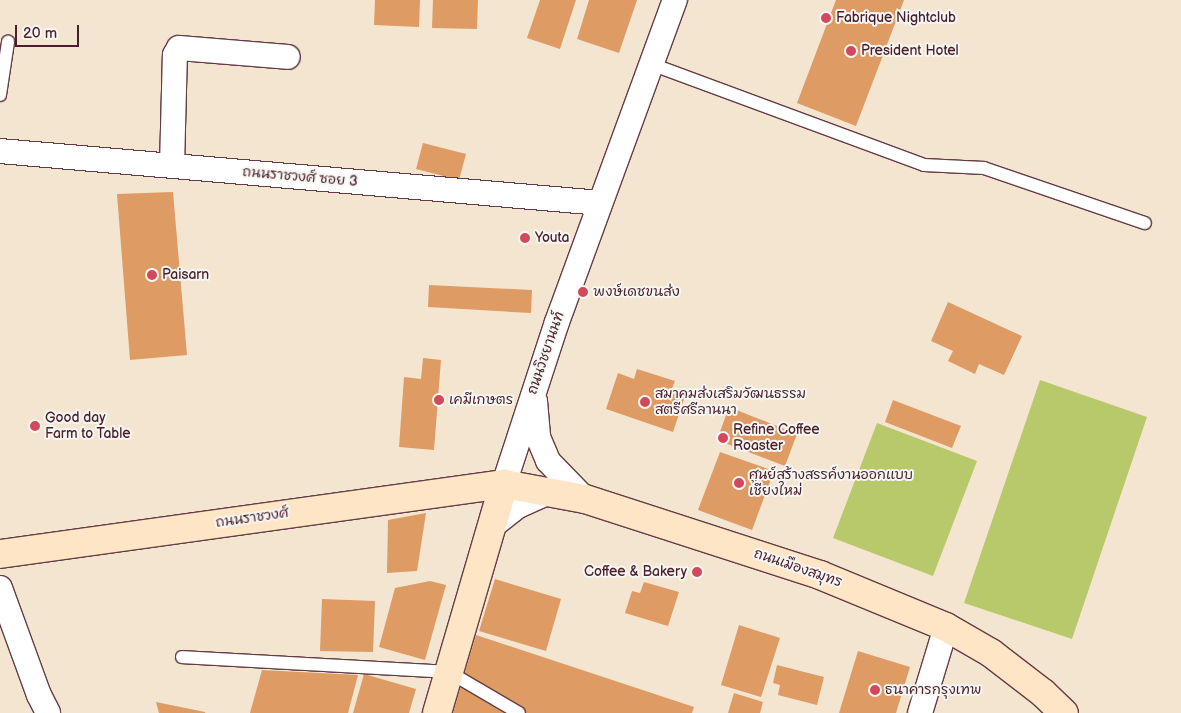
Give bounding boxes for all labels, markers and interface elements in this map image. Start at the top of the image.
place label: Fabrique Nightclub [836,10,956,26]
marker: Fabrique Nightclub [820,12,832,24]
scale bar [18,15,81,47]
text: 20 m [23,24,57,43]
place label: President Hotel [861,43,959,59]
marker: President Hotel [845,45,857,57]
street label: ถนนราชวงศ์ ซอย 3 [242,164,358,190]
place label: Youta [535,230,569,246]
marker: Youta [519,232,531,244]
place label: Paisarn [162,267,209,283]
marker: Paisarn [146,269,158,281]
place label: พงษ์เดชขนส่ง [593,284,680,300]
marker: พงษ์เดชขนส่ง [577,286,589,298]
street label: ถนนวิชยานนท์ [524,309,568,397]
place label: สมาคมส่งเสริมวัฒนธรรม สตรีศรีลานนา [655,386,806,418]
place label: เคมีเกษตร [449,392,513,408]
marker: เคมีเกษตร [433,394,445,406]
marker: สมาคมส่งเสริมวัฒนธรรม สตรีศรีลานนา [639,396,651,408]
place label: Good day Farm to Table [45,410,131,442]
marker: Good day Farm to Table [29,420,41,432]
place label: Refine Coffee Roaster [733,422,820,454]
marker: Refine Coffee Roaster [717,432,729,444]
place label: ศูนย์สร้างสรรค์งานออกแบบ เชียงใหม่ [749,467,913,500]
marker: ศูนย์สร้างสรรค์งานออกแบบ เชียงใหม่ [733,477,745,489]
street label: ถนนราชวงศ์ [215,505,289,531]
street label: ถนนเมืองสมุทร [752,545,844,591]
place label: Coffee & Bakery [584,564,687,580]
marker: Coffee & Bakery [691,566,703,578]
place label: ธนาคารกรุงเทพ [885,682,981,698]
marker: ธนาคารกรุงเทพ [869,684,881,696]

